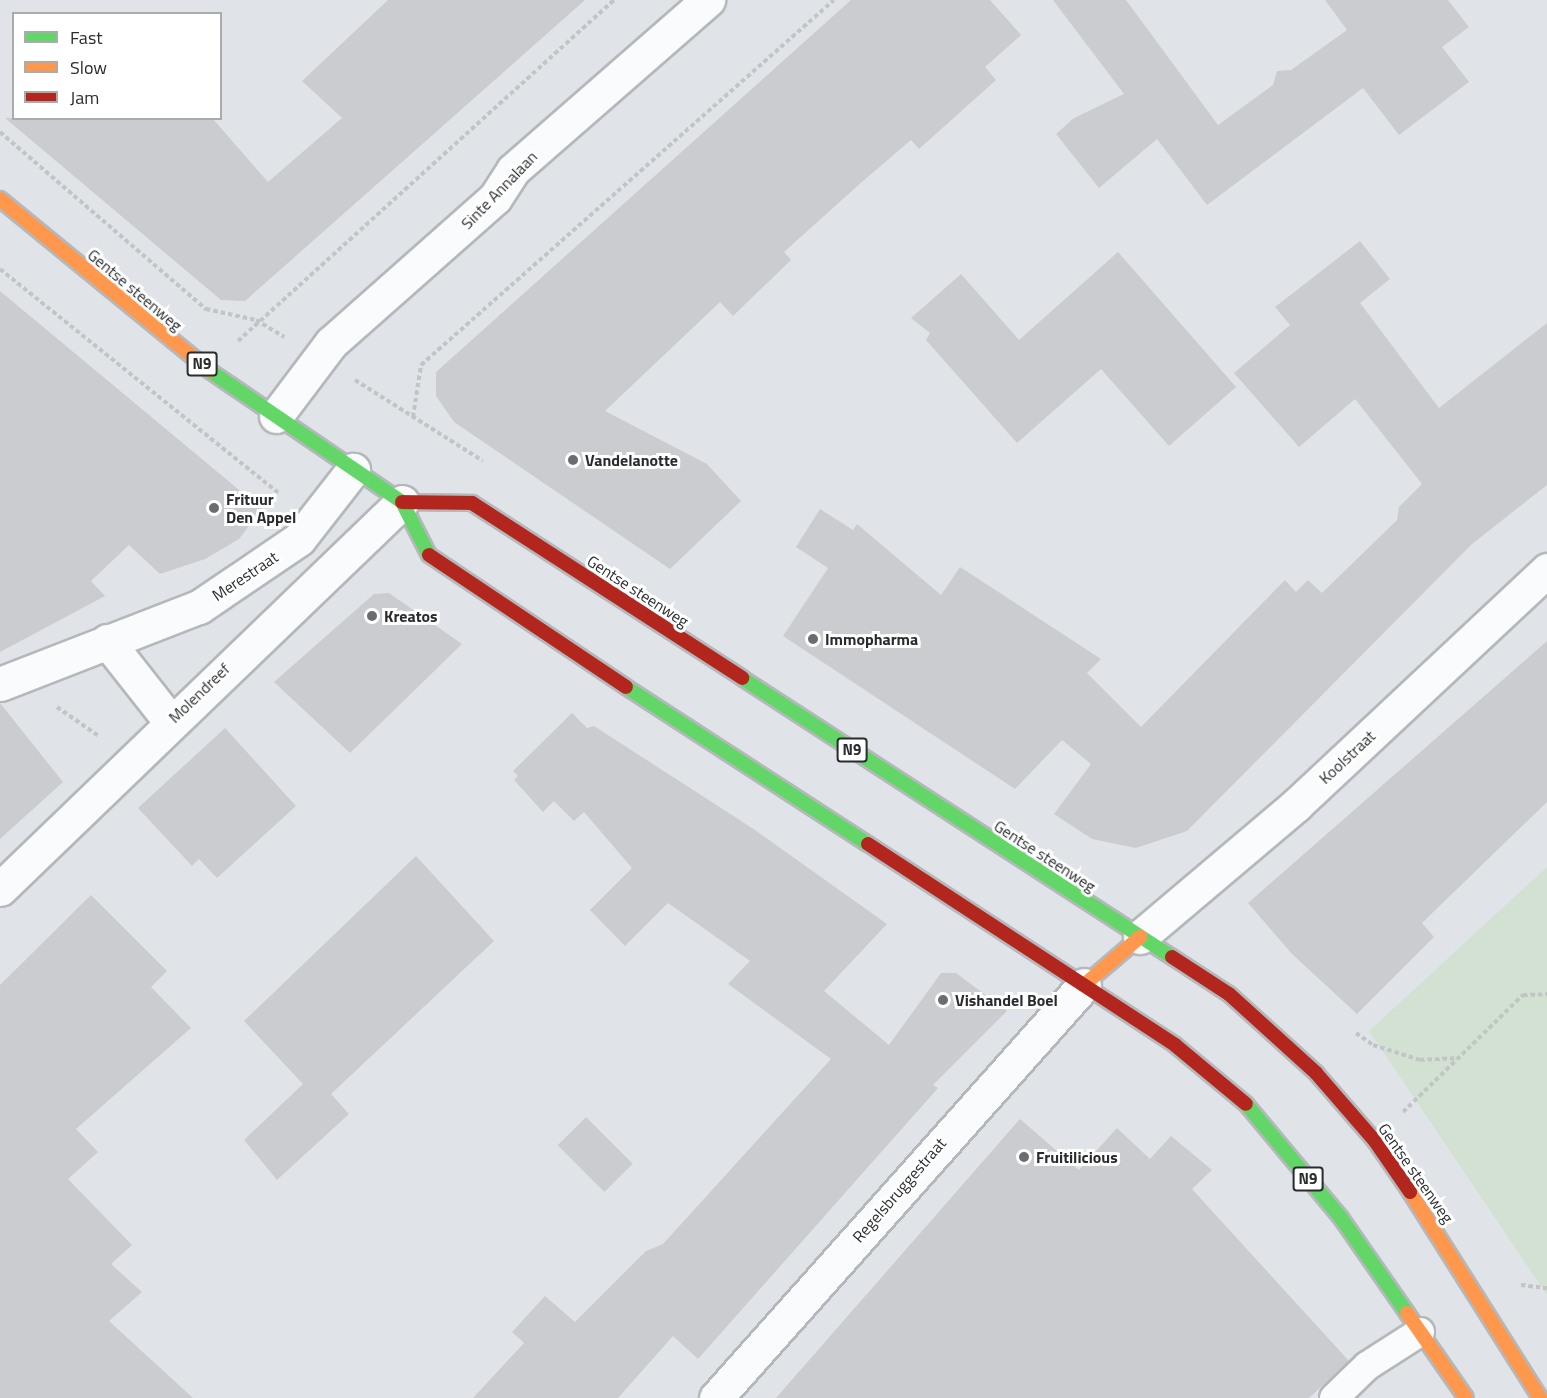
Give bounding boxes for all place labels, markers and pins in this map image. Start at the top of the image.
place label: Vandelanotte [585,450,678,470]
marker: Vandelanotte [566,453,580,467]
place label: Frituur Den Appel [226,489,296,527]
marker: Frituur Den Appel [207,501,221,515]
place label: Kreatos [384,606,438,626]
marker: Kreatos [365,609,379,623]
place label: Immopharma [825,629,918,649]
marker: Immopharma [806,632,820,646]
place label: Vishandel Boel [955,990,1058,1010]
marker: Vishandel Boel [936,993,950,1007]
place label: Fruitilicious [1036,1147,1118,1167]
marker: Fruitilicious [1017,1150,1031,1164]

